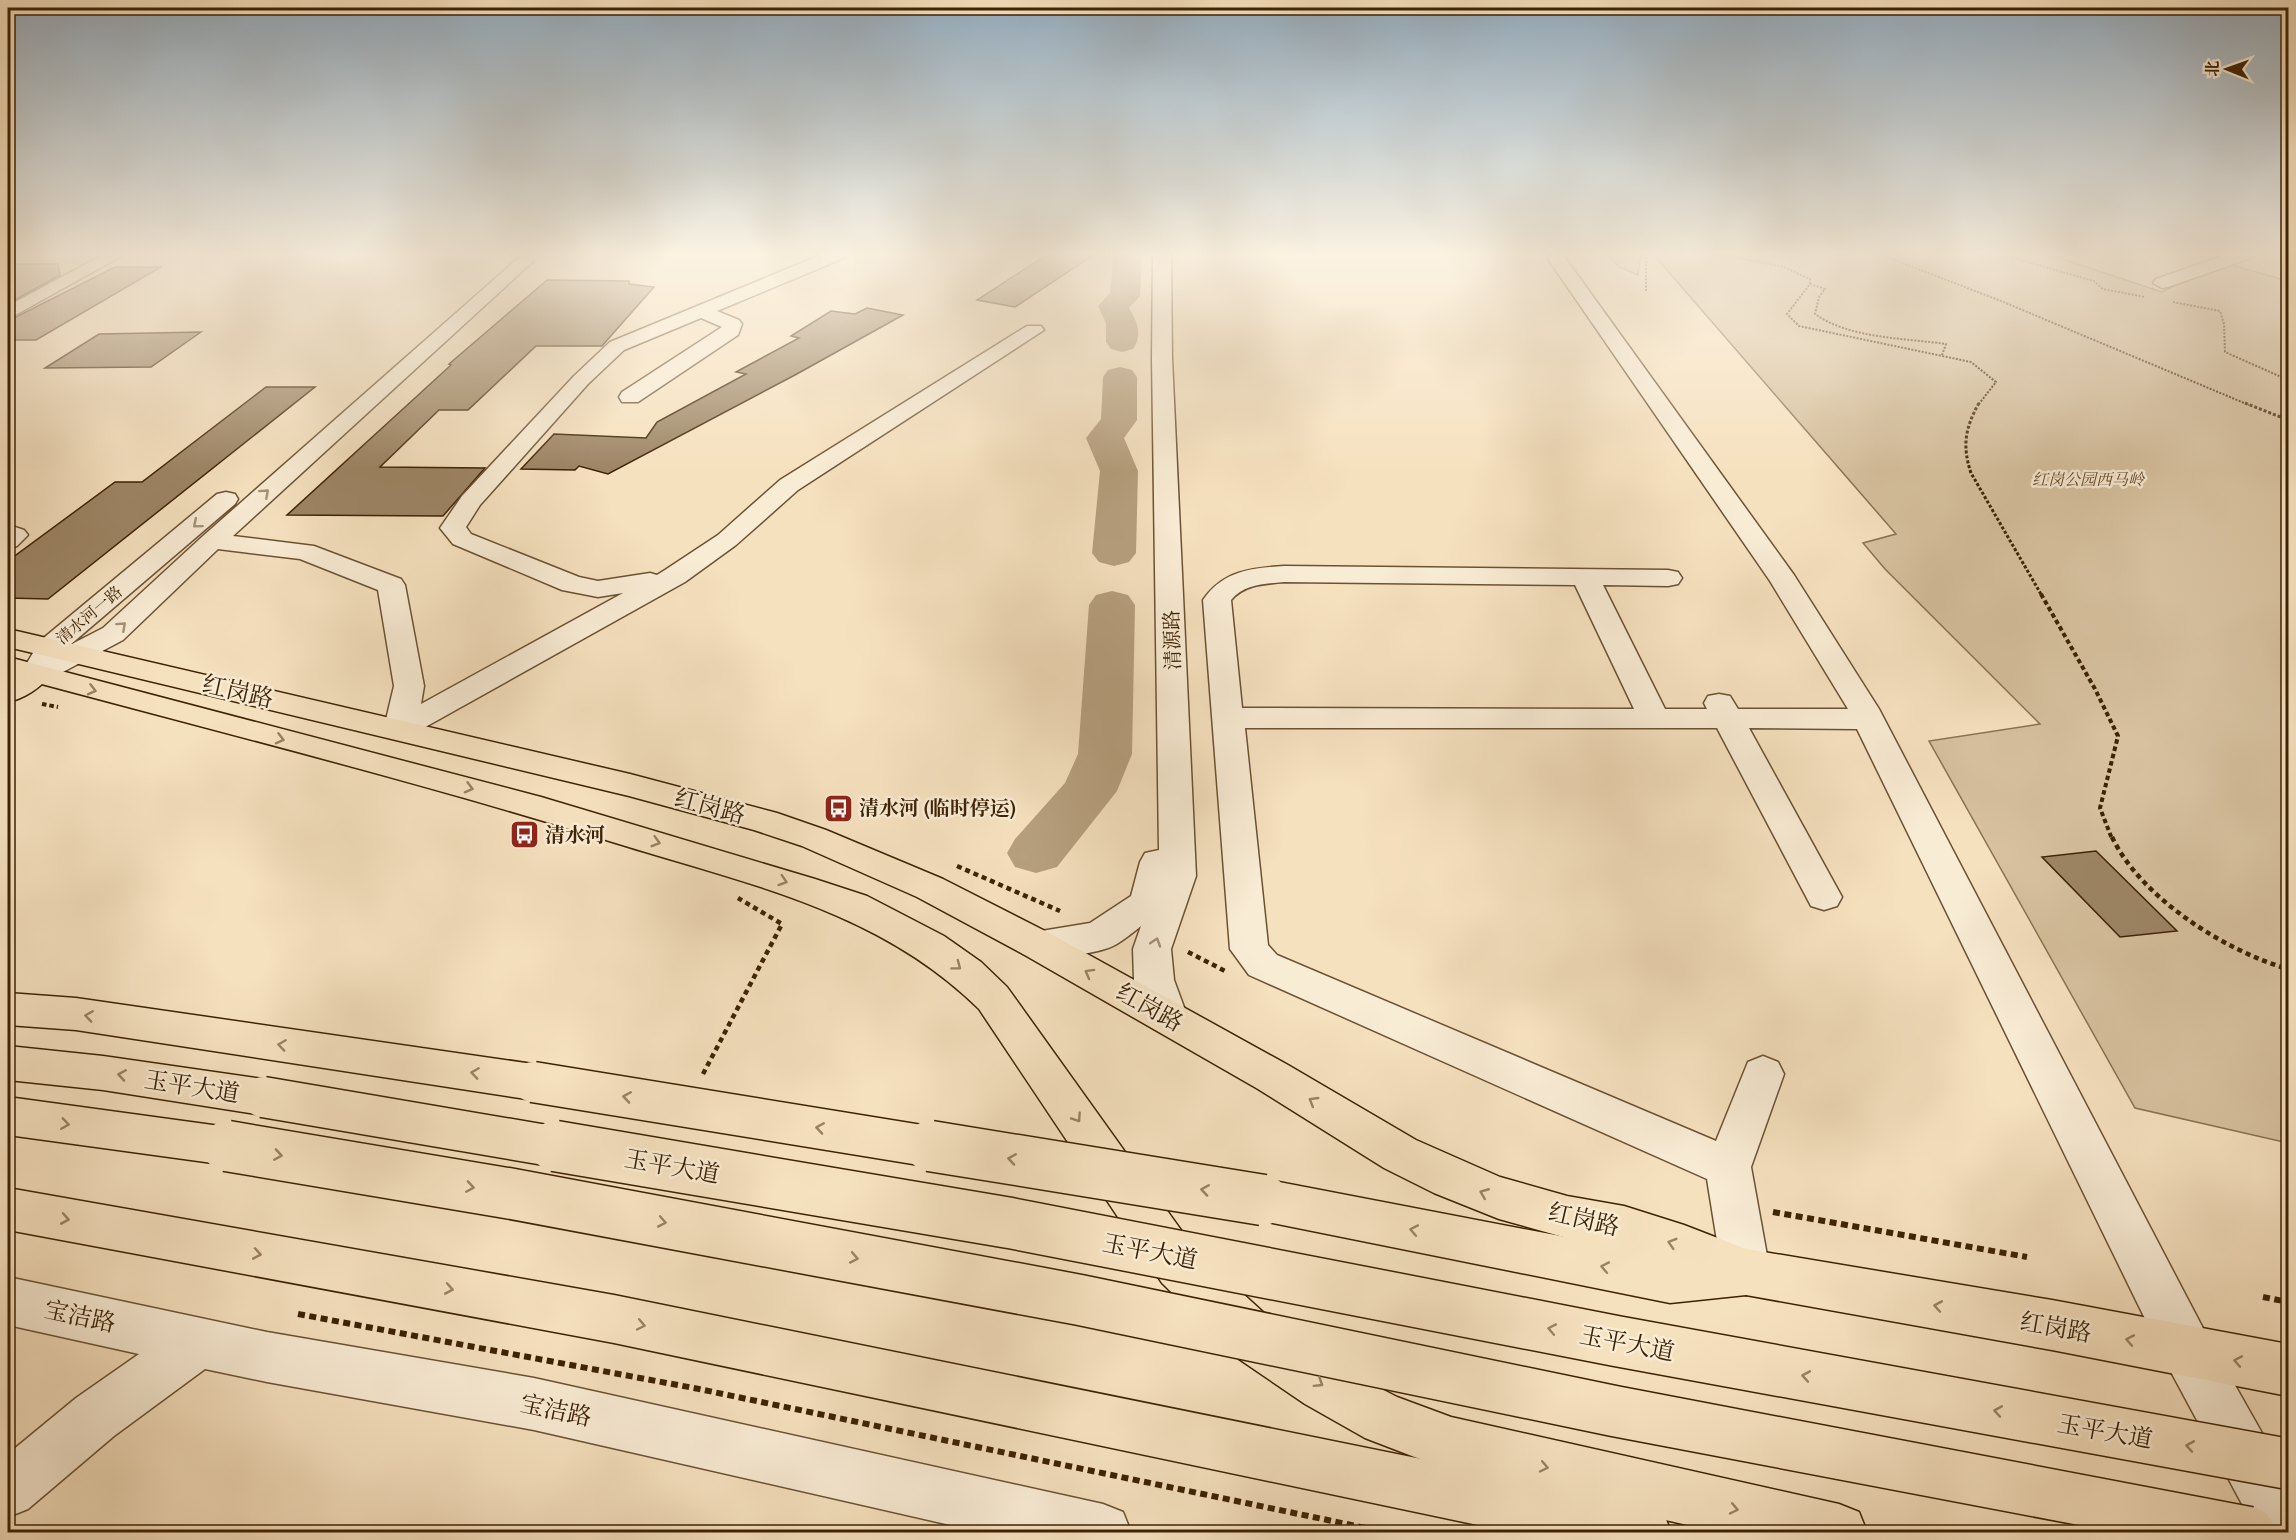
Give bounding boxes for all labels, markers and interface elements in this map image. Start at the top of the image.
north arrow [2197,39,2257,99]
text: 北 [2202,61,2223,77]
park label: 红岗公园西马岭 [2032,469,2146,490]
one-way arrow [259,489,269,500]
one-way arrow [193,517,204,528]
street label: 清水河一路 [52,581,126,649]
street label: 清源路 [1158,610,1186,670]
one-way arrow [115,622,126,633]
street label: 红岗路 [199,668,277,714]
one-way arrow [86,683,96,695]
one-way arrow [275,731,285,744]
one-way arrow [463,781,474,793]
street label: 红岗路 [671,782,749,830]
bus stop icon: 清水河 (临时停运) [822,792,854,824]
place label: 清水河 (临时停运) [859,795,1016,821]
bus stop icon: 清水河 [508,819,540,851]
place label: 清水河 [545,822,605,848]
one-way arrow [650,835,661,847]
one-way arrow [777,874,788,886]
one-way arrow [1149,937,1161,948]
one-way arrow [950,958,961,969]
one-way arrow [1085,969,1095,980]
street label: 红岗路 [1111,976,1189,1038]
one-way arrow [85,1011,94,1023]
one-way arrow [278,1039,287,1051]
street label: 玉平大道 [142,1063,242,1109]
one-way arrow [470,1068,480,1080]
one-way arrow [117,1070,127,1082]
one-way arrow [623,1091,633,1104]
one-way arrow [1309,1096,1319,1108]
one-way arrow [1070,1111,1081,1122]
one-way arrow [61,1117,70,1130]
one-way arrow [815,1123,824,1135]
street label: 玉平大道 [622,1142,722,1190]
one-way arrow [273,1148,283,1161]
one-way arrow [1008,1154,1017,1166]
one-way arrow [466,1180,475,1192]
one-way arrow [1200,1185,1209,1197]
one-way arrow [1480,1187,1490,1200]
street label: 红岗路 [1545,1196,1623,1242]
one-way arrow [60,1213,70,1225]
one-way arrow [657,1215,667,1228]
one-way arrow [1409,1224,1419,1237]
street label: 玉平大道 [1100,1227,1200,1275]
one-way arrow [1667,1238,1678,1250]
one-way arrow [252,1247,262,1260]
one-way arrow [849,1251,859,1264]
one-way arrow [1601,1261,1611,1274]
one-way arrow [443,1282,453,1295]
street label: 宝洁路 [42,1293,118,1339]
one-way arrow [1934,1300,1944,1313]
street label: 红岗路 [2018,1305,2094,1349]
one-way arrow [635,1317,645,1330]
street label: 玉平大道 [1577,1319,1677,1367]
one-way arrow [1548,1323,1558,1336]
one-way arrow [2125,1334,2135,1347]
one-way arrow [2233,1355,2243,1368]
one-way arrow [1801,1370,1811,1383]
one-way arrow [1313,1376,1323,1388]
street label: 宝洁路 [518,1387,594,1433]
one-way arrow [1993,1405,2003,1418]
street label: 玉平大道 [2055,1407,2155,1455]
one-way arrow [2185,1440,2195,1453]
one-way arrow [1539,1460,1549,1473]
one-way arrow [1729,1502,1739,1515]

